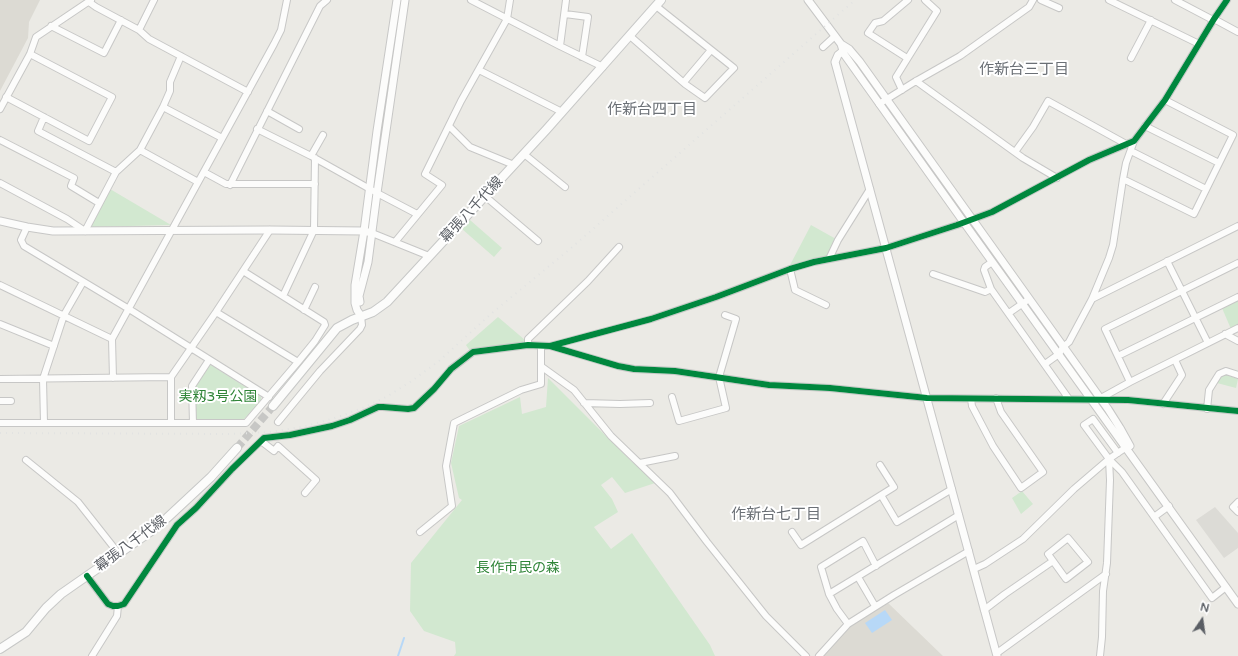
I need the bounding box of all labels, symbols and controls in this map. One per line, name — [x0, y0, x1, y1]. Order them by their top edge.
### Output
district label: 作新台三丁目 — [979, 61, 1069, 79]
district label: 作新台四丁目 — [607, 101, 697, 119]
street label: 幕張八千代線 — [437, 174, 507, 246]
park label: 実籾3号公園 — [179, 389, 257, 405]
district label: 作新台七丁目 — [731, 506, 821, 524]
street label: 幕張八千代線 — [92, 513, 170, 575]
park label: 長作市民の森 — [476, 560, 560, 576]
north arrow — [1182, 600, 1222, 640]
text: N — [1199, 600, 1211, 615]

